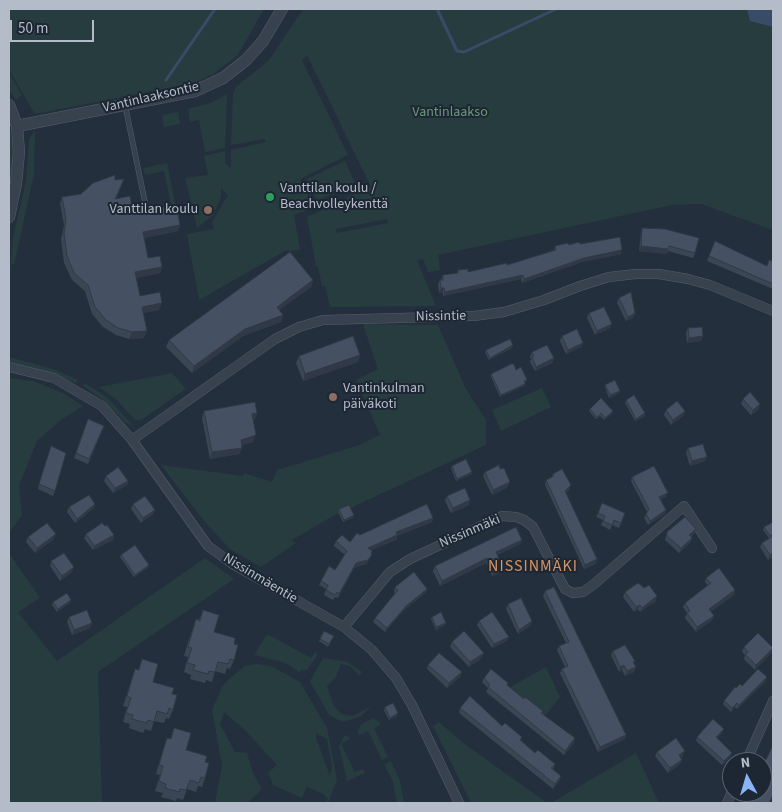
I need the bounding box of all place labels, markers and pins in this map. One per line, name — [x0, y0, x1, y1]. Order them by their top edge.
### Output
place label: Vanttilan koulu / Beachvolleykenttä — [280, 181, 388, 213]
marker: Vanttilan koulu / Beachvolleykenttä — [264, 191, 276, 203]
place label: Vanttilan koulu — [110, 202, 198, 218]
marker: Vanttilan koulu — [202, 204, 214, 216]
place label: Vantinkulman päiväkoti — [343, 381, 425, 414]
marker: Vantinkulman päiväkoti — [327, 391, 339, 403]

